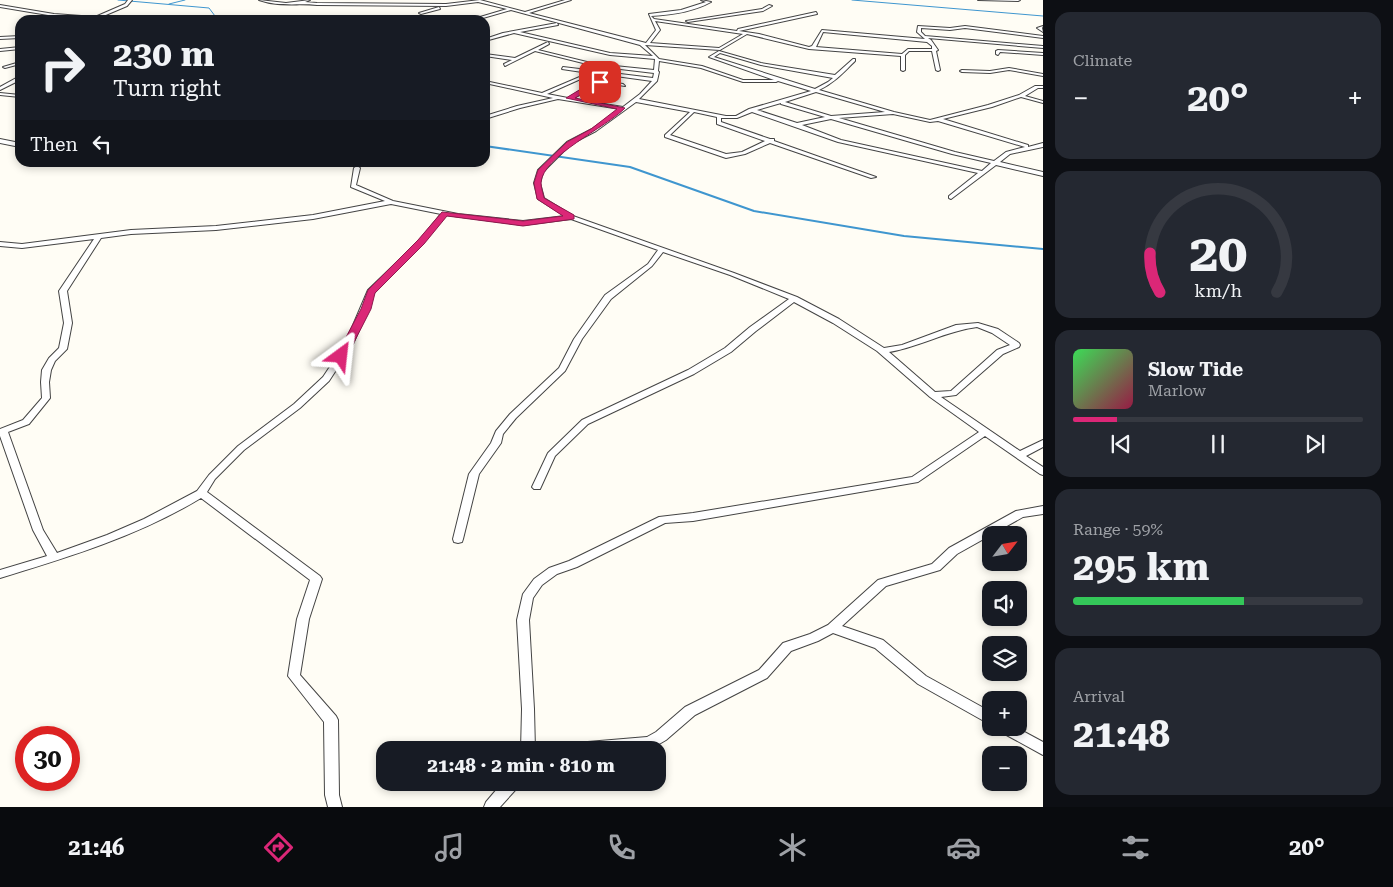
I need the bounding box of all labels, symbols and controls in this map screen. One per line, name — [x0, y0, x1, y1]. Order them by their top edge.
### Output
text: 230 m — [113, 34, 214, 75]
icon: right — [30, 35, 95, 100]
text: Climate — [1073, 51, 1132, 70]
pin — [579, 61, 621, 103]
icon: arrive — [586, 68, 614, 96]
text: Turn right — [113, 76, 221, 101]
text: 20° — [1187, 76, 1249, 120]
text: − — [1073, 82, 1089, 115]
text: + — [1347, 82, 1363, 115]
icon: left — [88, 130, 116, 158]
text: Then — [30, 133, 78, 156]
text: 20 — [1189, 223, 1247, 284]
text: km/h — [1194, 280, 1242, 301]
position arrow — [314, 329, 366, 381]
text: Slow Tide — [1148, 358, 1243, 381]
text: Marlow — [1148, 381, 1206, 400]
icon: previous — [1107, 430, 1135, 458]
icon: pause — [1204, 430, 1232, 458]
icon: next — [1301, 430, 1329, 458]
text: Range · 59% — [1073, 520, 1163, 539]
north arrow — [982, 526, 1028, 571]
map controls — [982, 526, 1027, 791]
text: 295 km — [1073, 545, 1209, 589]
button: sound — [982, 581, 1027, 626]
button: layers — [982, 636, 1027, 681]
text: Arrival — [1073, 687, 1125, 706]
button: + — [982, 691, 1027, 736]
text: 21:48 — [1073, 712, 1170, 756]
speed limit sign: 30 — [15, 726, 80, 791]
button: − — [982, 746, 1027, 791]
text: 21:48 · 2 min · 810 m — [427, 754, 615, 777]
icon: directions — [261, 830, 296, 865]
icon: music — [432, 830, 467, 865]
icon: phone — [604, 830, 639, 865]
icon: climate — [775, 830, 810, 865]
icon: car — [946, 830, 981, 865]
icon: filters — [1118, 830, 1153, 865]
text: 21:46 — [68, 835, 124, 860]
text: 20° — [1289, 835, 1325, 860]

